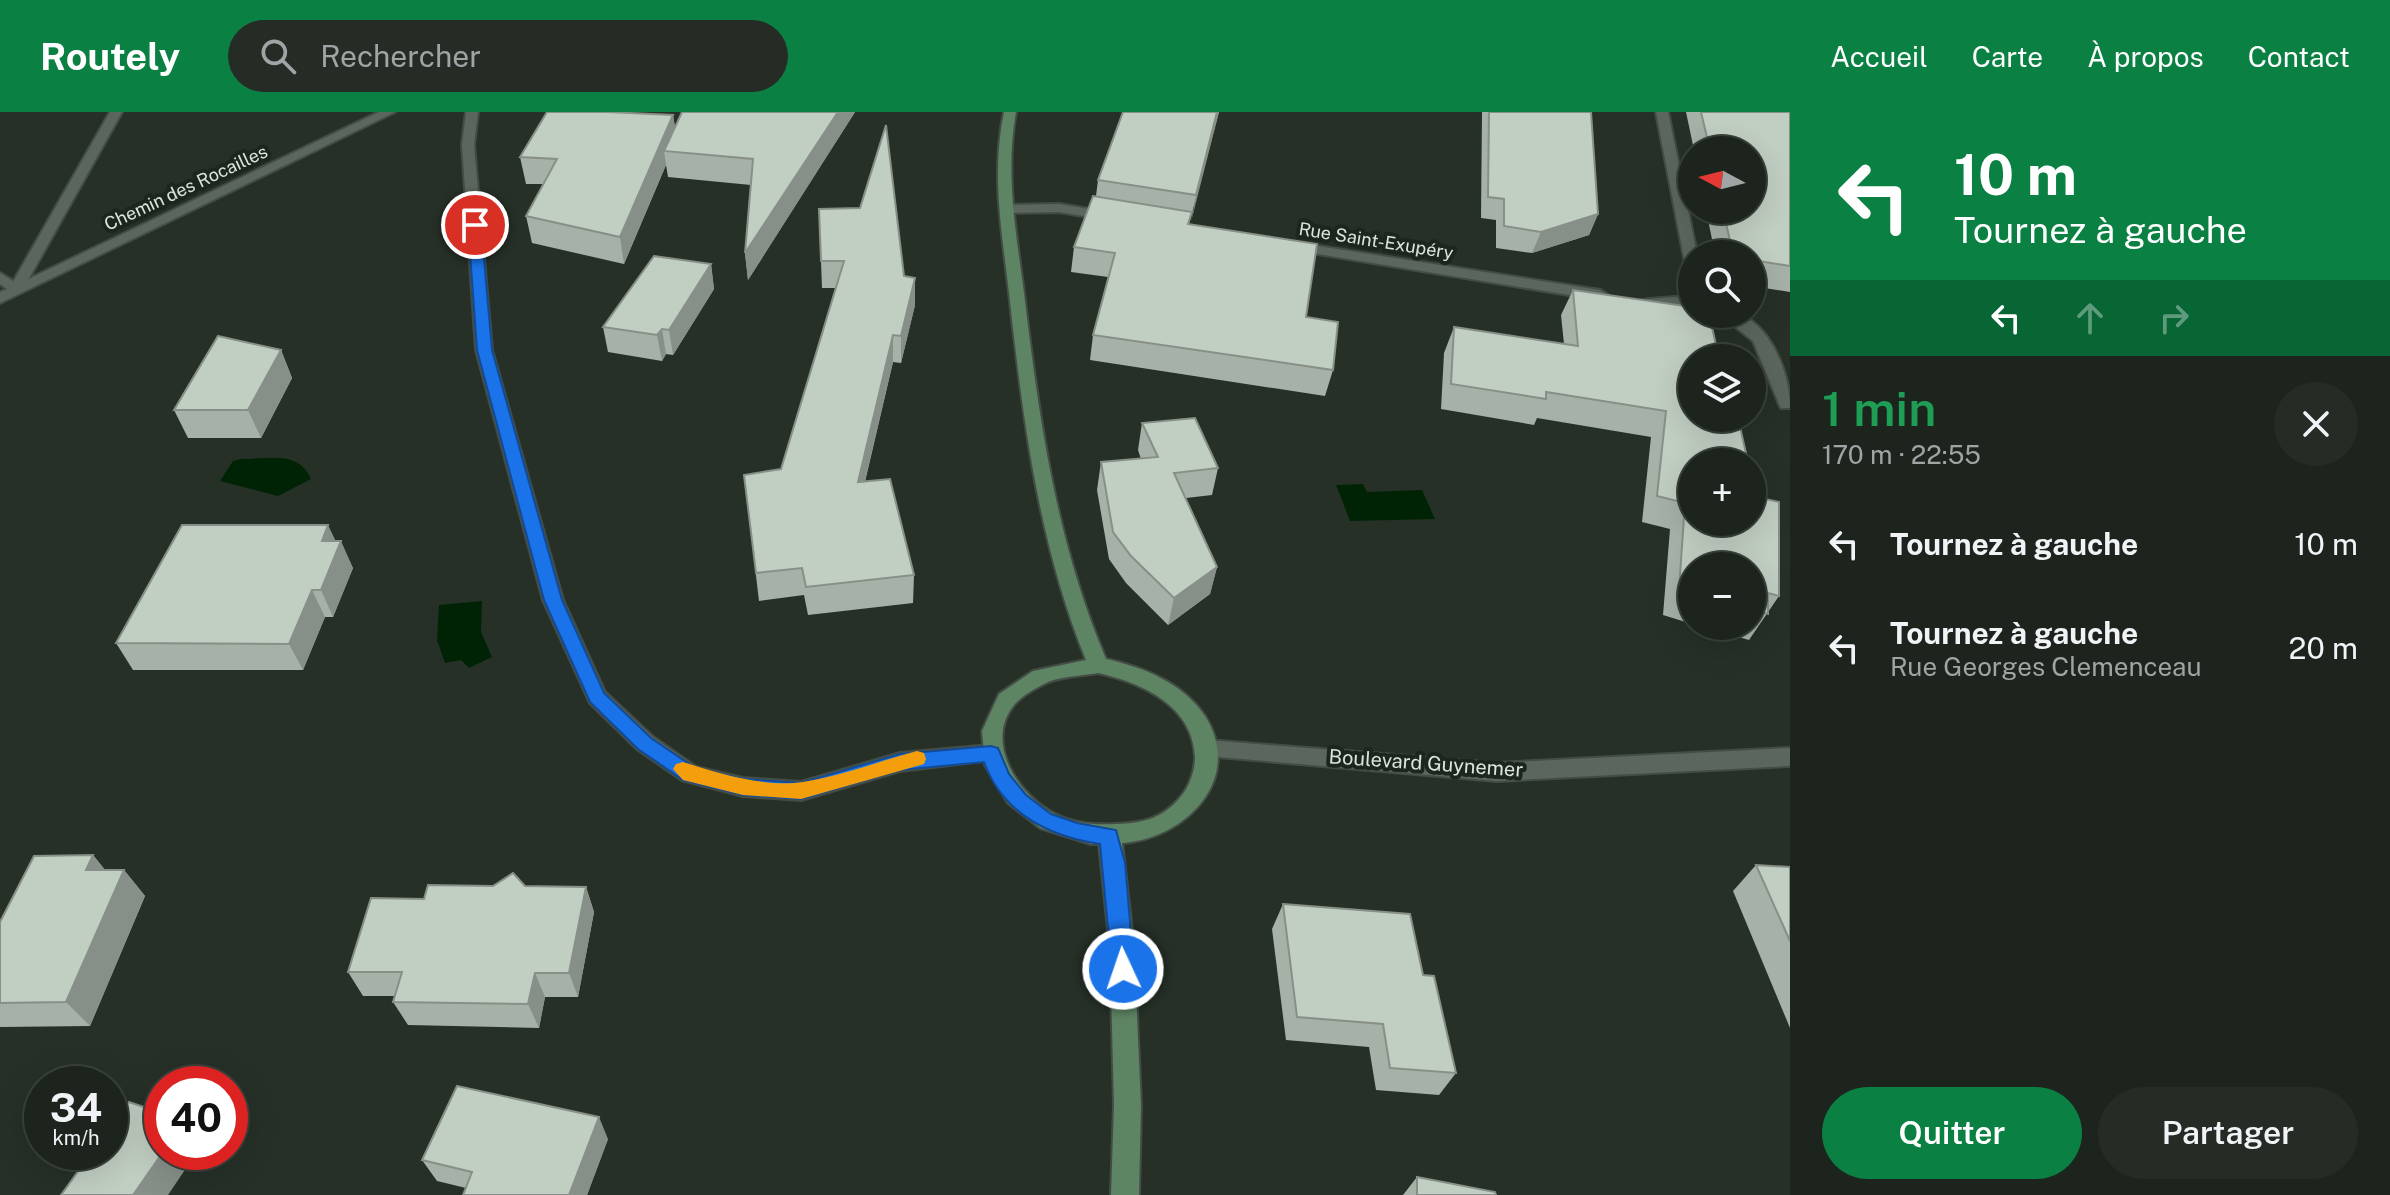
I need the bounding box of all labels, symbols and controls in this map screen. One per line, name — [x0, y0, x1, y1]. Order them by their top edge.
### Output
search box — [228, 20, 788, 92]
text: Routely — [40, 34, 180, 79]
icon: search — [256, 34, 300, 78]
text: Rechercher — [320, 38, 481, 74]
text: Accueil — [1830, 40, 1928, 73]
text: Carte — [1972, 40, 2043, 73]
text: À propos — [2087, 40, 2204, 73]
text: Contact — [2248, 40, 2350, 73]
north arrow — [1678, 136, 1766, 224]
map controls — [1678, 136, 1766, 640]
street label: Chemin des Rocailles — [101, 141, 271, 235]
text: 10 m — [1954, 142, 2077, 208]
icon: left — [1822, 144, 1926, 248]
pin — [441, 191, 509, 259]
icon: arrive — [453, 203, 497, 247]
text: Tournez à gauche — [1954, 209, 2247, 251]
street label: Rue Saint-Exupéry — [1297, 218, 1455, 263]
button: search — [1678, 240, 1766, 328]
icon: left — [1984, 296, 2028, 340]
icon: ahead — [2068, 296, 2112, 340]
icon: right — [2152, 296, 2196, 340]
button: layers — [1678, 344, 1766, 432]
text: 1 min — [1822, 380, 1936, 437]
button: close — [2274, 382, 2358, 466]
text: 170 m · 22:55 — [1822, 439, 1981, 470]
button: + — [1678, 448, 1766, 536]
icon: left — [1822, 522, 1866, 566]
text: Tournez à gauche — [1890, 526, 2138, 562]
text: 10 m — [2294, 526, 2358, 562]
button: − — [1678, 552, 1766, 640]
text: Tournez à gauche — [1890, 615, 2138, 651]
icon: left — [1822, 626, 1866, 670]
text: 20 m — [2289, 630, 2358, 666]
text: Rue Georges Clemenceau — [1890, 651, 2202, 682]
street label: Boulevard Guynemer — [1328, 744, 1524, 782]
position arrow — [1081, 927, 1165, 1011]
speed limit sign: 40 — [144, 1066, 248, 1170]
text: 34 — [50, 1084, 102, 1131]
button: Quitter — [1822, 1087, 2082, 1179]
button: Partager — [2098, 1087, 2358, 1179]
text: km/h — [52, 1126, 100, 1150]

